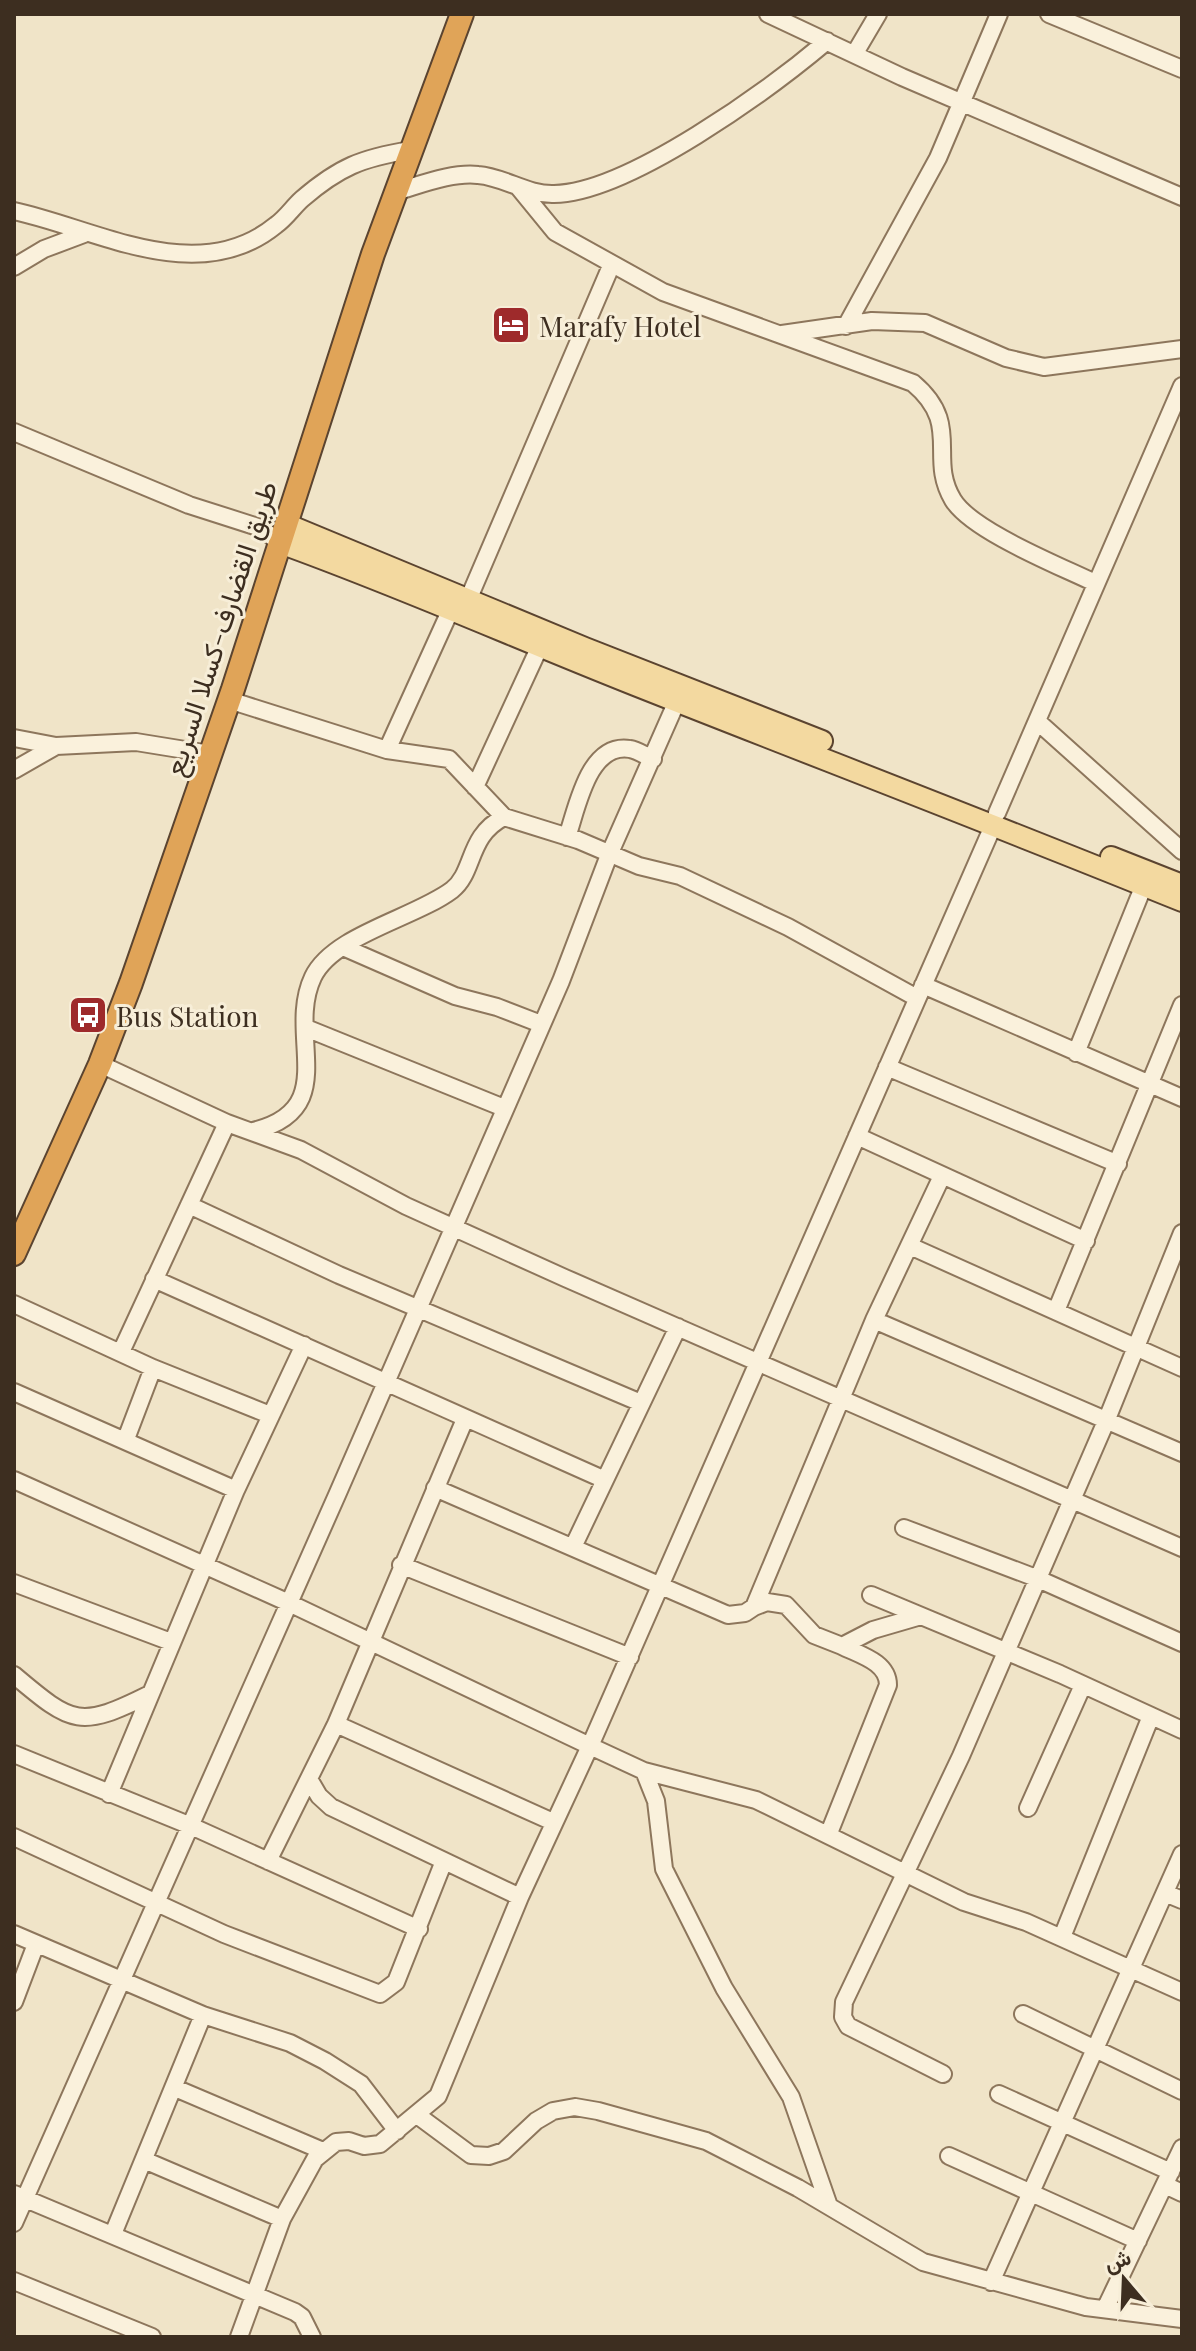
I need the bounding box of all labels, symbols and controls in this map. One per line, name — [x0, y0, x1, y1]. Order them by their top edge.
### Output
hotel icon: Marafy Hotel — [490, 304, 532, 346]
place label: Marafy Hotel — [539, 307, 701, 344]
street label: طريق القضارف-كسلا السريع — [154, 476, 287, 781]
bus stop icon: Bus Station — [67, 994, 109, 1036]
place label: Bus Station — [116, 997, 259, 1034]
north arrow — [1084, 2239, 1164, 2319]
text: ش — [1100, 2241, 1135, 2278]

